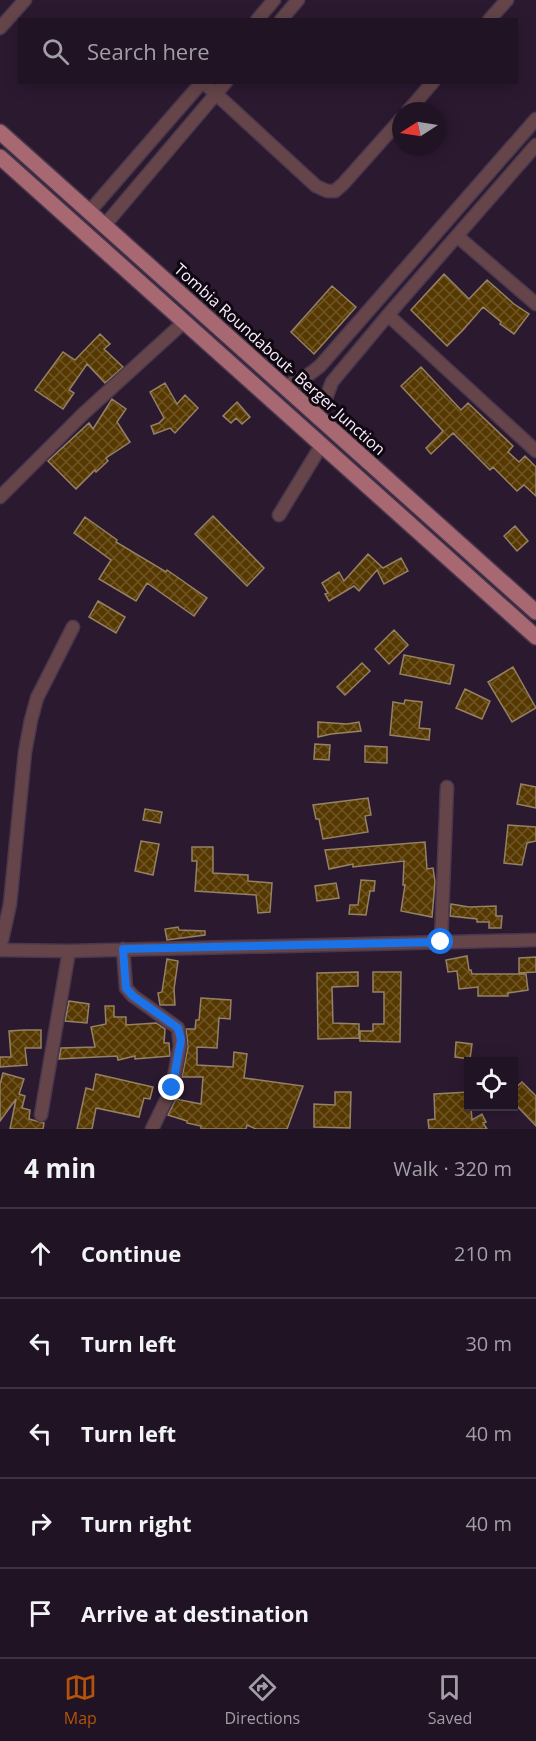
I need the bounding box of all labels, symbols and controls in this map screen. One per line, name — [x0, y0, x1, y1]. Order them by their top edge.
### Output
search box — [18, 18, 518, 84]
icon: search — [39, 35, 72, 68]
text: Search here — [87, 36, 210, 66]
north arrow — [392, 102, 446, 156]
street label: Tombia Roundabout- Berger Junction — [170, 258, 390, 460]
route start — [427, 928, 453, 954]
map controls — [464, 1057, 518, 1111]
button: locate — [464, 1057, 518, 1111]
route end — [158, 1074, 184, 1100]
text: 4 min — [24, 1150, 96, 1186]
text: Walk · 320 m — [393, 1155, 512, 1182]
icon: ahead — [24, 1237, 57, 1270]
text: Continue — [81, 1238, 181, 1268]
text: 210 m — [454, 1240, 512, 1267]
icon: left — [24, 1327, 57, 1360]
text: Turn left — [81, 1328, 176, 1358]
text: 30 m — [465, 1330, 512, 1357]
icon: left — [24, 1417, 57, 1450]
text: Turn left — [81, 1418, 176, 1448]
text: 40 m — [465, 1420, 512, 1447]
icon: right — [24, 1507, 57, 1540]
text: Turn right — [81, 1508, 192, 1538]
text: 40 m — [465, 1510, 512, 1537]
icon: arrive — [24, 1597, 57, 1630]
text: Arrive at destination — [81, 1598, 309, 1628]
tab: Map — [64, 1671, 97, 1729]
tab: Directions — [224, 1671, 300, 1729]
tab: Saved — [428, 1671, 472, 1729]

